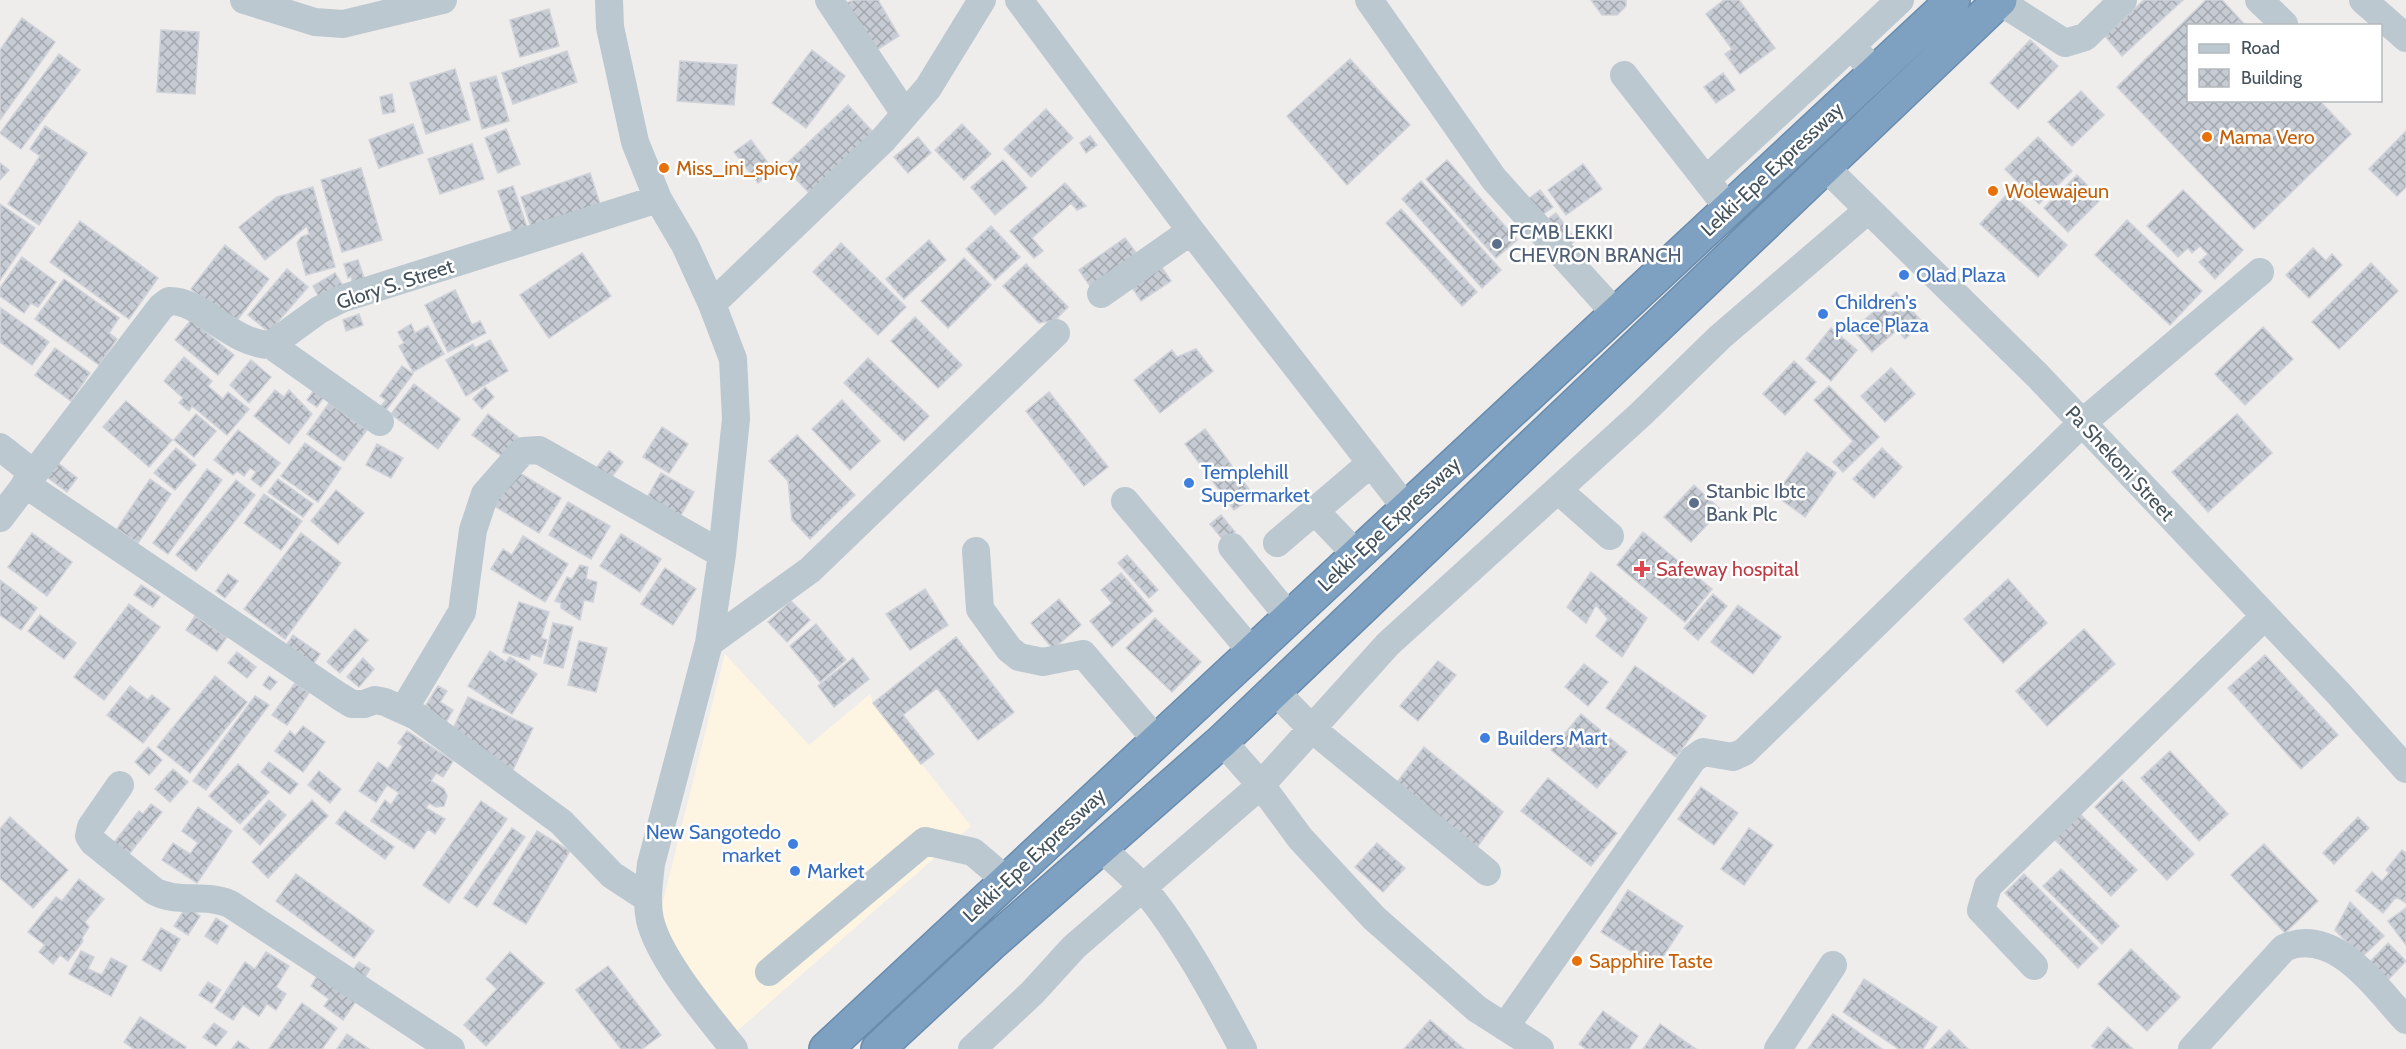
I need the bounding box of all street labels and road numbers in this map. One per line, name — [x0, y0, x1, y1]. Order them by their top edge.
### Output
street label: Lekki-Epe Expressway — [1696, 97, 1848, 241]
street label: Glory S. Street — [333, 254, 457, 314]
street label: Pa Shekoni Street — [2061, 400, 2180, 526]
street label: Lekki-Epe Expressway — [1313, 452, 1465, 596]
street label: Lekki-Epe Expressway — [958, 783, 1110, 927]

